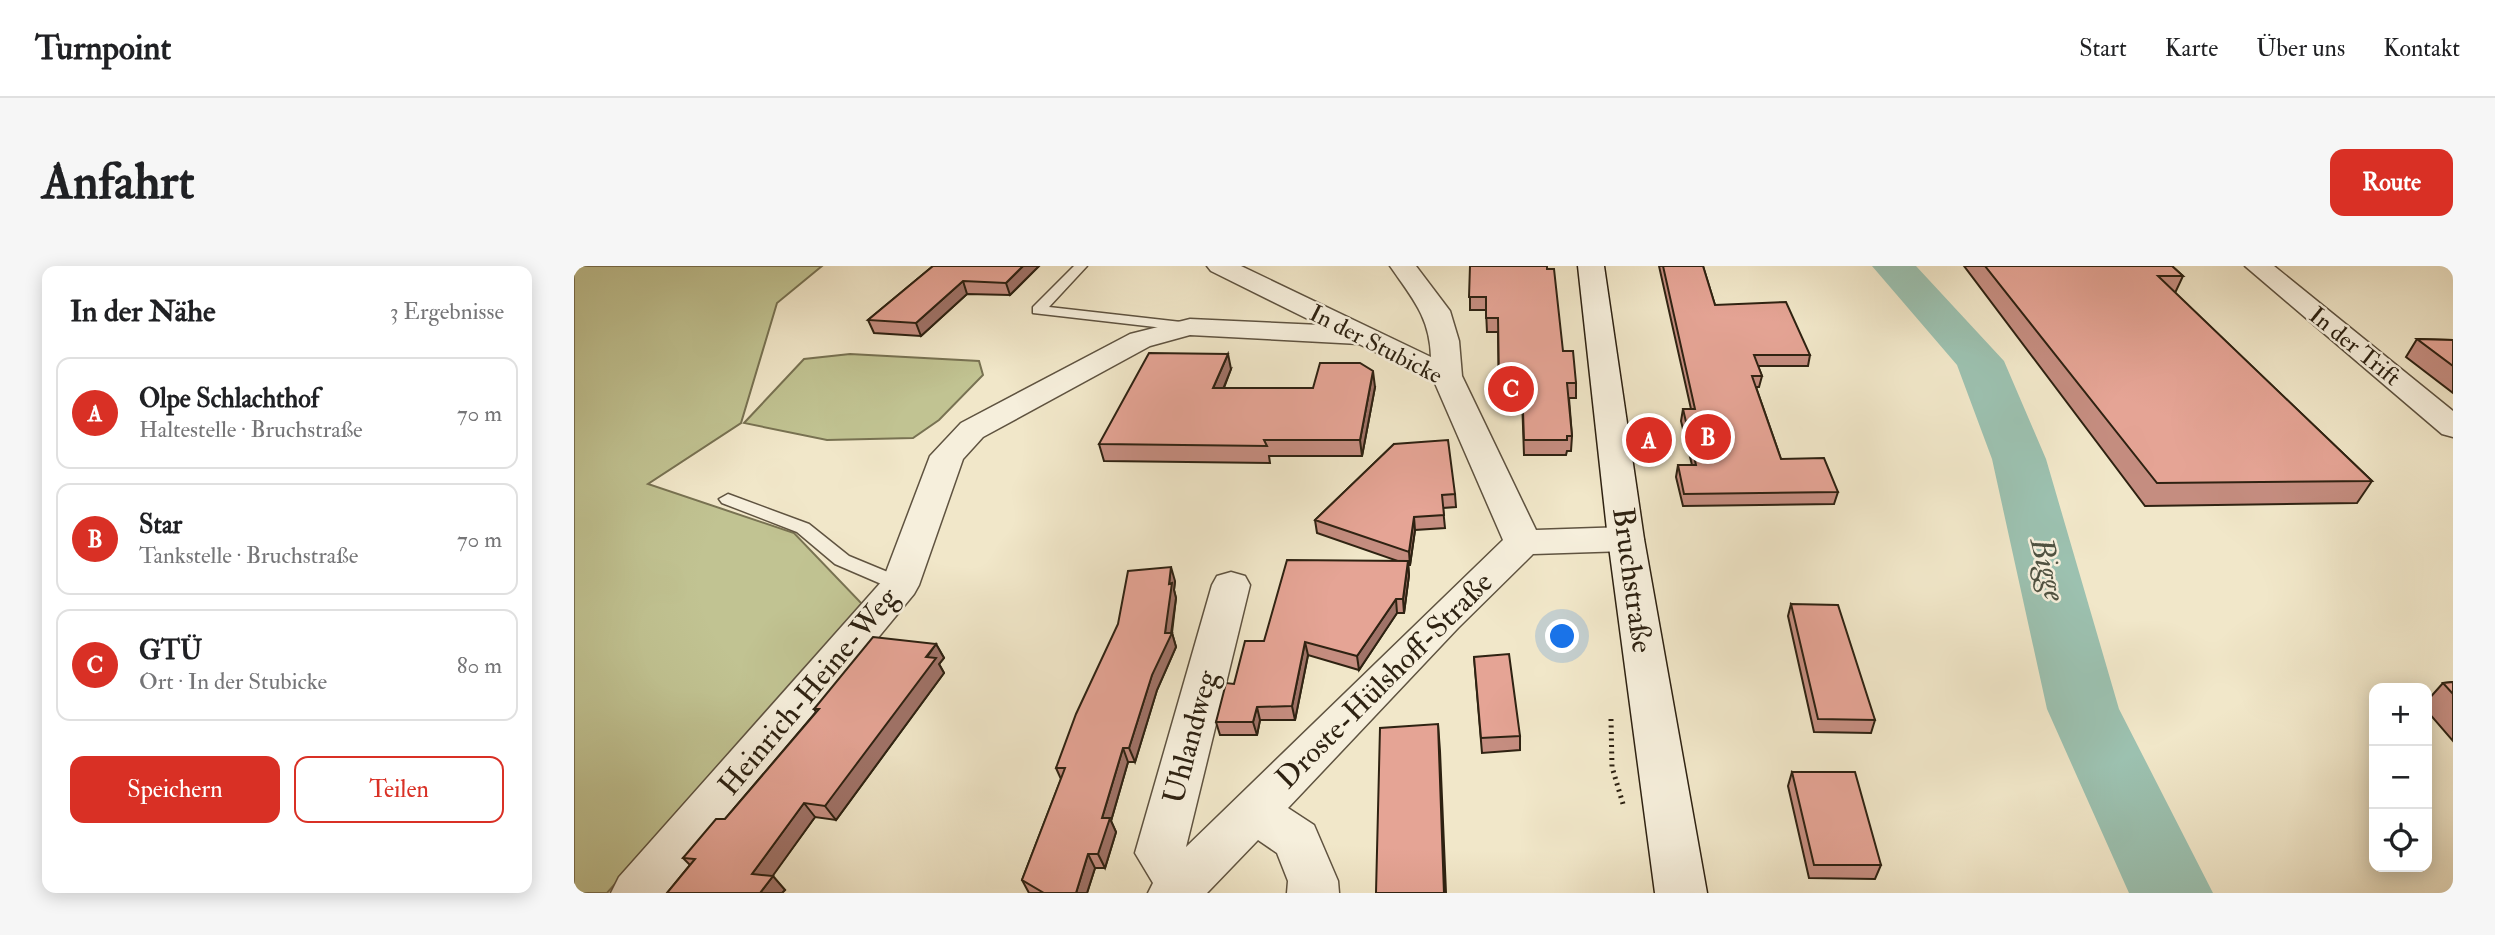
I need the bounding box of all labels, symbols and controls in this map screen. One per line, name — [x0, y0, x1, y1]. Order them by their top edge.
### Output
text: Turnpoint — [35, 28, 171, 69]
text: Start — [2079, 33, 2127, 64]
text: Karte — [2165, 33, 2218, 64]
text: Über uns — [2256, 33, 2345, 64]
text: Kontakt — [2383, 33, 2460, 64]
button: Route — [2330, 149, 2453, 216]
text: Anfahrt — [42, 152, 194, 213]
text: In der Nähe — [70, 293, 215, 330]
text: 3 Ergebnisse — [390, 297, 504, 326]
street label: In der Stubicke — [1304, 298, 1448, 391]
street label: In der Trift — [2303, 300, 2407, 393]
pin: C — [1488, 363, 1534, 415]
text: Olpe Schlachthof — [139, 383, 319, 415]
text: A — [88, 399, 102, 428]
text: 70 m — [457, 399, 502, 428]
pin: B — [1685, 411, 1731, 463]
pin: A — [1626, 414, 1672, 466]
text: Haltestelle · Bruchstraße — [139, 415, 363, 444]
street label: Bruchstraße — [1604, 505, 1661, 655]
text: Star — [139, 509, 182, 541]
text: B — [87, 525, 103, 554]
text: 70 m — [457, 525, 502, 554]
water label: Bigge — [2020, 531, 2075, 606]
text: Tankstelle · Bruchstraße — [139, 541, 358, 570]
street label: Droste-Hülshoff-Straße — [1268, 564, 1501, 797]
street label: Heinrich-Heine-Weg — [711, 579, 907, 803]
your location — [1545, 619, 1579, 653]
text: GTÜ — [139, 635, 202, 667]
text: C — [87, 651, 103, 680]
text: 80 m — [457, 651, 502, 680]
street label: Uhlandweg — [1155, 665, 1226, 808]
text: Ort · In der Stubicke — [139, 667, 327, 696]
map controls — [2369, 683, 2432, 872]
button: + — [2369, 683, 2432, 746]
button: − — [2369, 746, 2432, 809]
button: Speichern — [70, 756, 280, 823]
button: Teilen — [294, 756, 504, 823]
button: locate — [2369, 809, 2432, 872]

